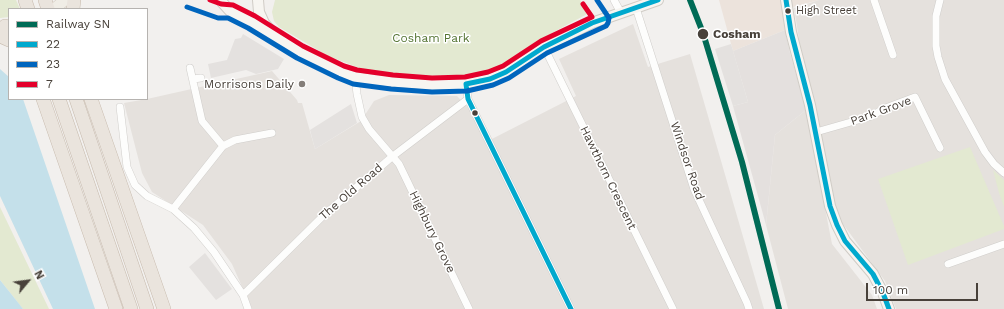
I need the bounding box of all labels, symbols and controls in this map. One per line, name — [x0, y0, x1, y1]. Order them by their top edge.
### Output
place label: High Street — [796, 4, 857, 18]
marker: High Street — [783, 6, 793, 16]
legend — [8, 8, 148, 100]
text: Railway SN — [46, 17, 110, 31]
marker: Cosham — [696, 27, 710, 41]
place label: Cosham — [713, 27, 760, 41]
park label: Cosham Park — [392, 31, 470, 45]
text: 22 — [46, 37, 60, 51]
text: 23 — [46, 57, 60, 71]
text: 7 — [46, 77, 53, 91]
place label: Morrisons Daily — [204, 77, 294, 91]
marker: Morrisons Daily — [297, 79, 307, 89]
street label: Park Grove — [849, 93, 913, 129]
unlabelled marker — [470, 108, 480, 118]
street label: Windsor Road — [667, 120, 707, 202]
street label: Hawthorn Crescent — [577, 124, 639, 232]
street label: The Old Road — [316, 161, 386, 223]
street label: Highbury Grove — [406, 189, 458, 275]
north arrow — [8, 261, 48, 301]
text: N — [31, 268, 47, 282]
scale bar — [868, 275, 980, 301]
text: 100 m — [873, 283, 908, 297]

